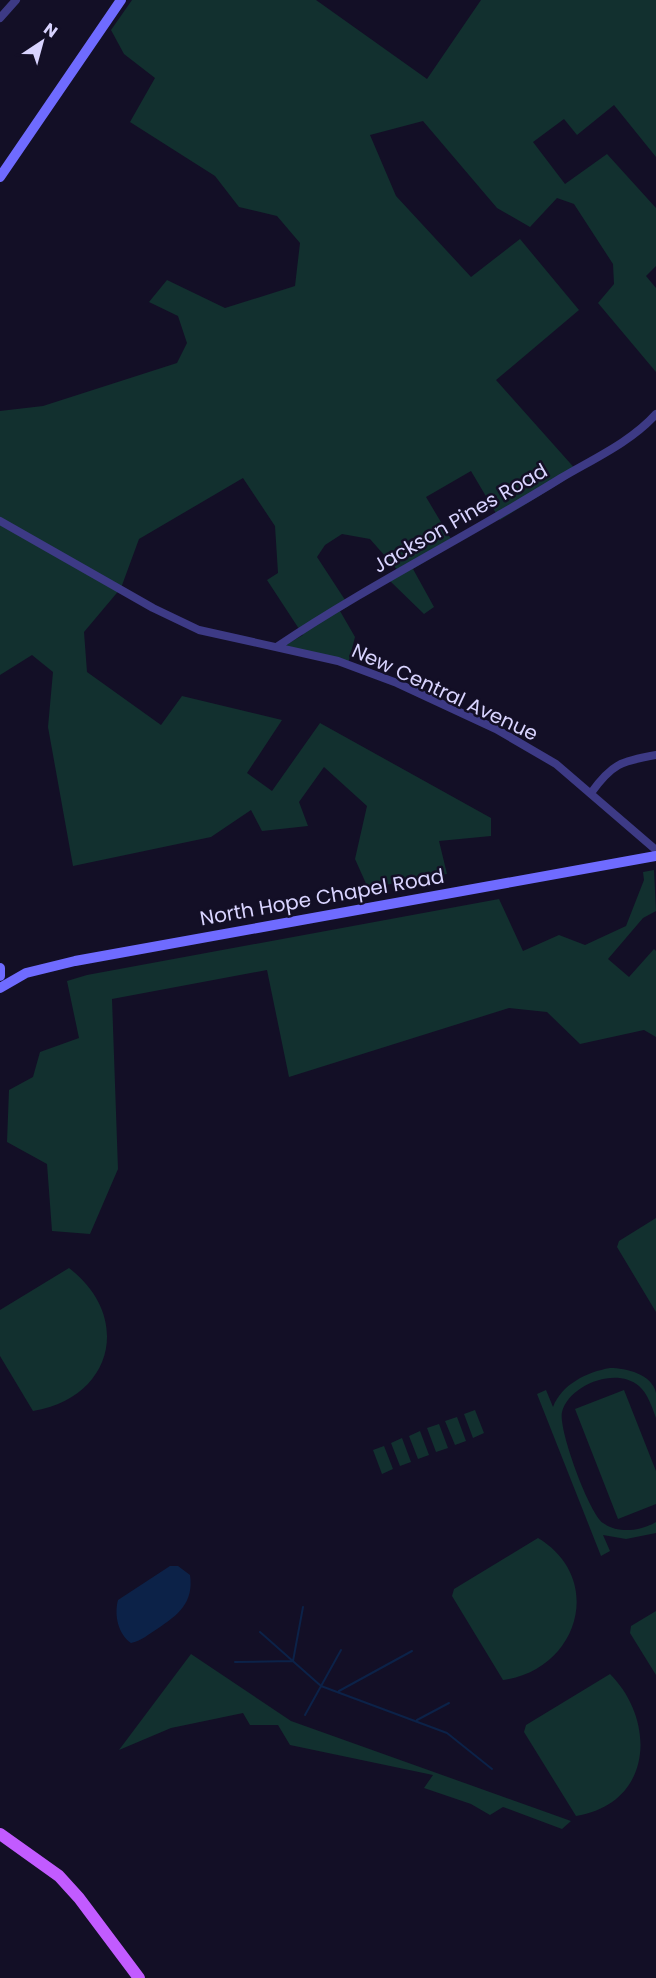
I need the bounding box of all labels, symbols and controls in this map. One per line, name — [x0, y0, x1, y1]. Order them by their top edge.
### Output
north arrow — [12, 12, 72, 72]
text: N — [39, 17, 62, 43]
street label: Jackson Pines Road — [368, 457, 552, 579]
street label: New Central Avenue — [347, 637, 543, 747]
street label: North Hope Chapel Road — [198, 862, 446, 932]

